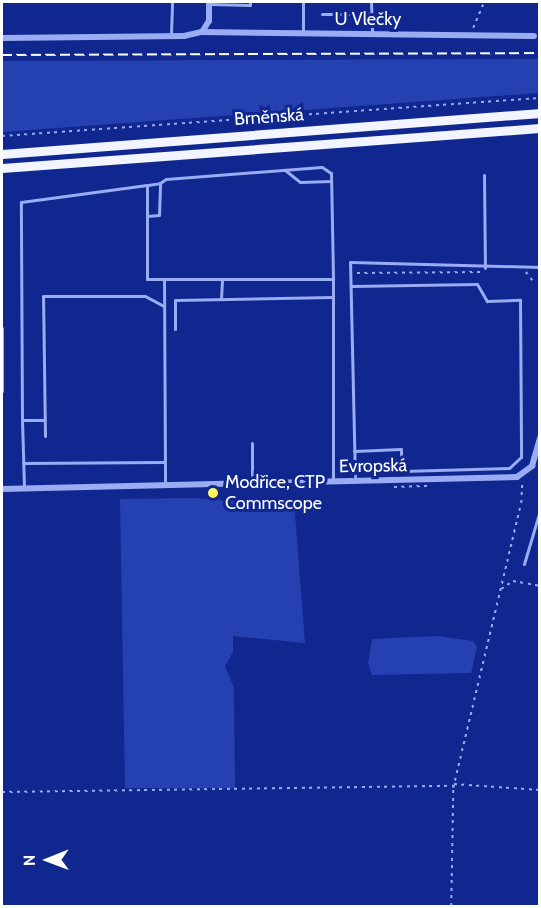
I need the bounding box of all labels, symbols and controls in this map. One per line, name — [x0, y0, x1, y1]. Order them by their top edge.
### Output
street label: U Vlečky — [335, 8, 401, 30]
street label: Brněnská — [233, 104, 305, 130]
street label: Evropská — [339, 455, 407, 477]
place label: Modřice, CTP Commscope — [225, 472, 325, 514]
marker: Modřice, CTP Commscope — [206, 486, 220, 500]
north arrow — [18, 830, 78, 890]
text: N — [20, 855, 39, 866]

